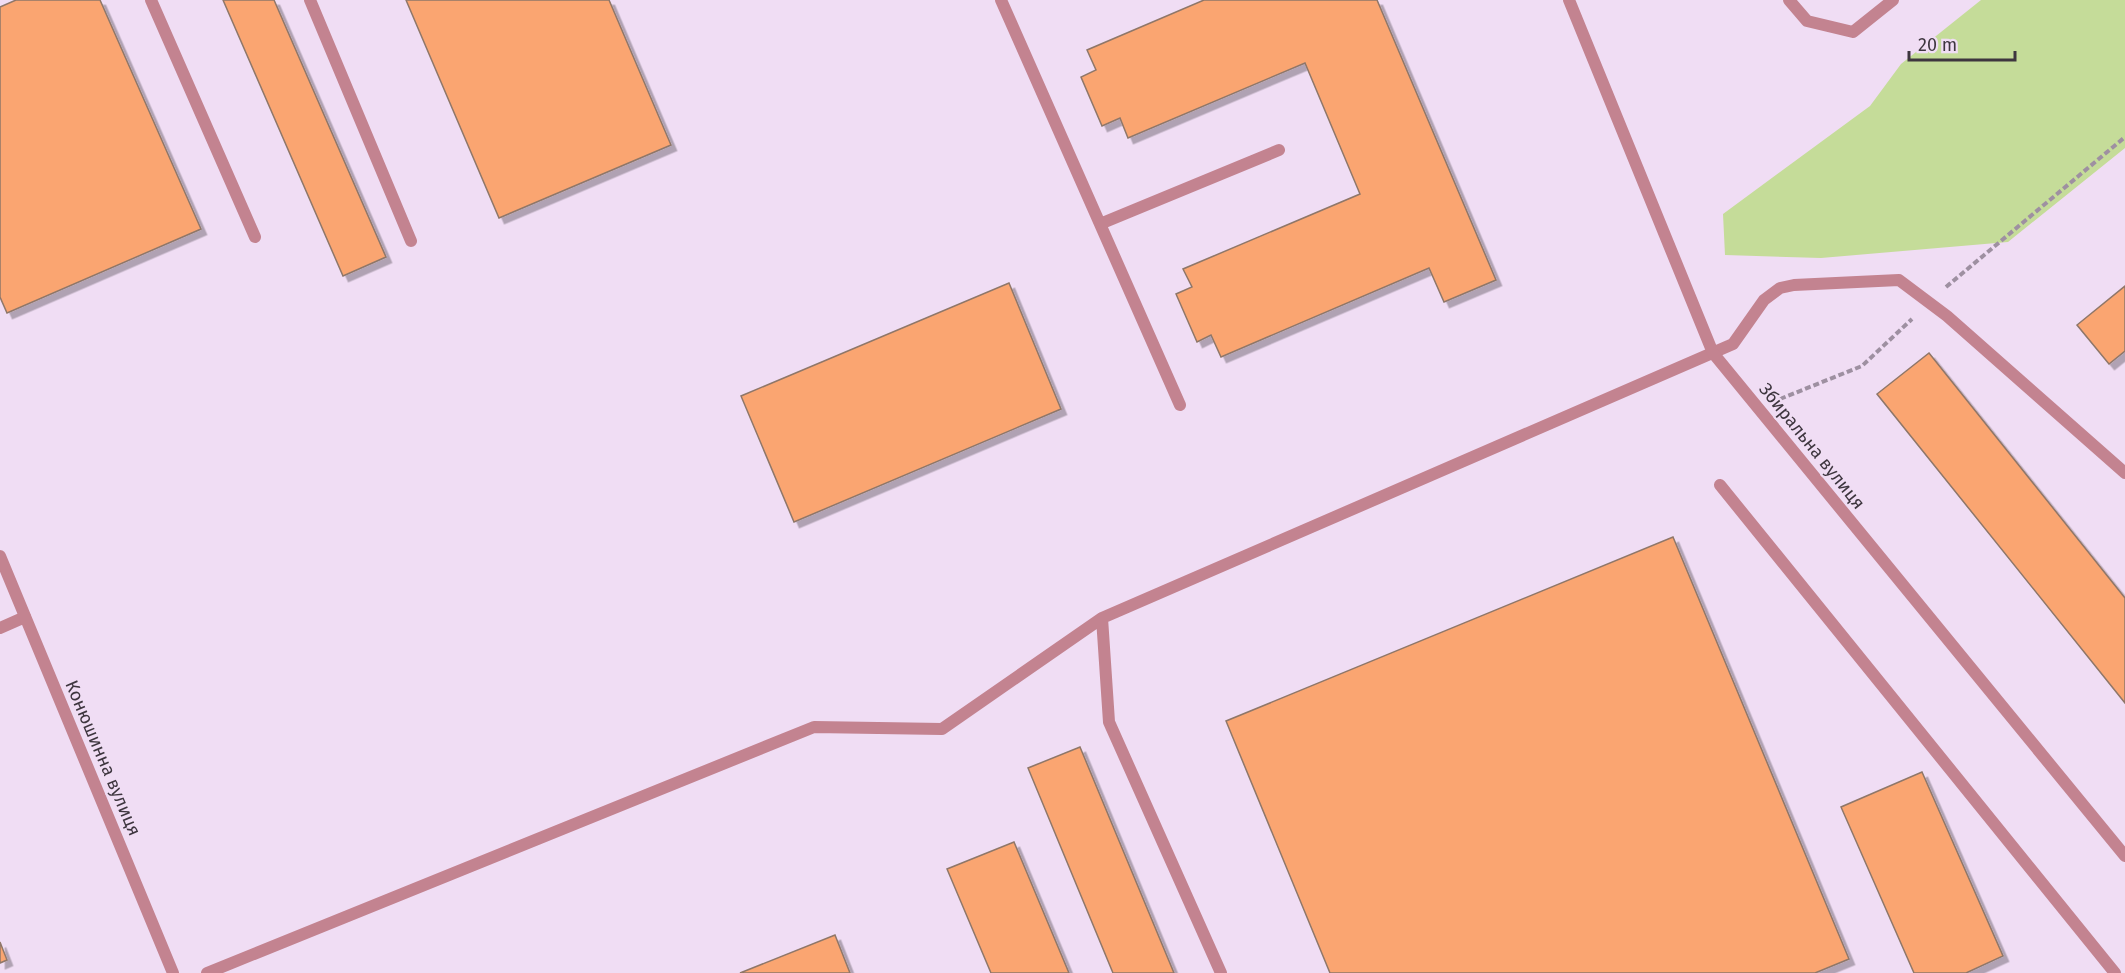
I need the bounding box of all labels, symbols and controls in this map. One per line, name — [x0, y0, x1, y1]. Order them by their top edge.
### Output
scale bar — [1909, 24, 2016, 62]
text: 20 m — [1918, 34, 1957, 56]
street label: Збиральна вулиця — [1754, 378, 1870, 514]
street label: Конюшинна вулиця — [60, 677, 146, 839]

